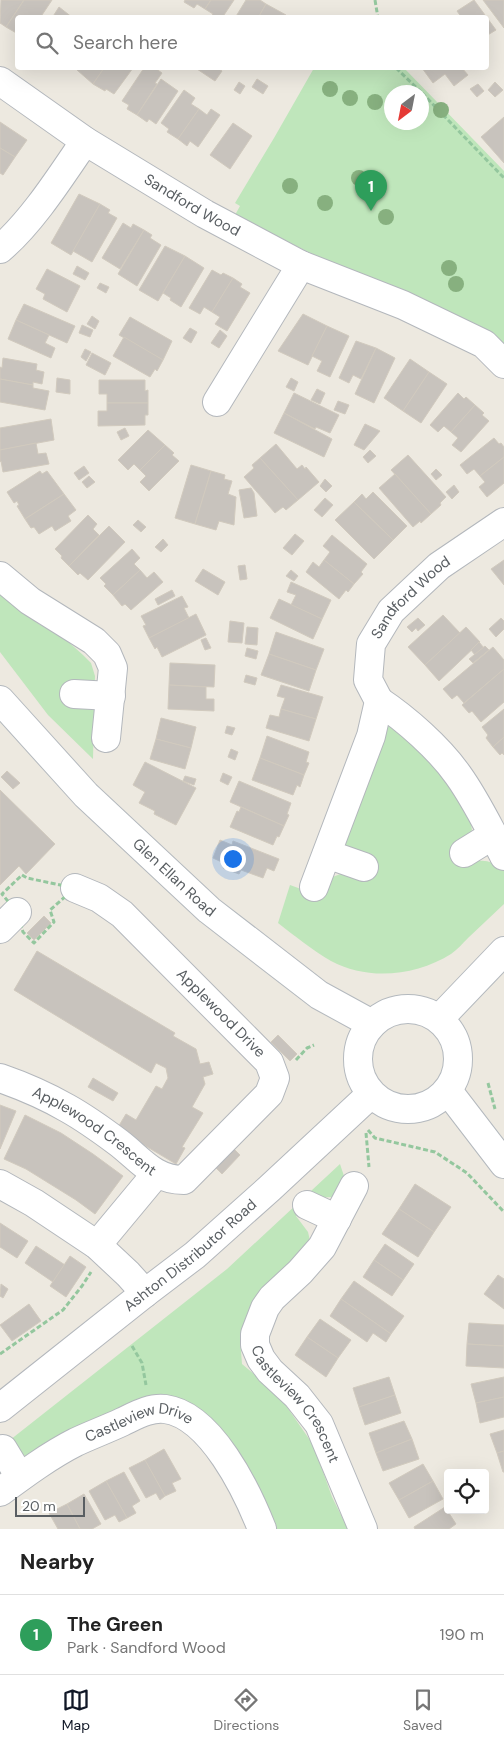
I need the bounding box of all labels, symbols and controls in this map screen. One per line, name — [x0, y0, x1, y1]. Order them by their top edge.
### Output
search box — [15, 15, 489, 70]
icon: search — [33, 29, 61, 57]
text: Search here — [73, 30, 178, 55]
north arrow — [384, 85, 429, 130]
street label: Sandford Wood — [140, 169, 244, 241]
pin: 1 — [355, 170, 387, 211]
street label: Sandford Wood — [366, 551, 454, 643]
street label: Glen Ellan Road — [128, 834, 220, 922]
your location — [220, 846, 246, 872]
street label: Applewood Drive — [172, 964, 270, 1062]
street label: Applewood Crescent — [29, 1082, 160, 1180]
street label: Ashton Distributor Road — [120, 1195, 261, 1316]
street label: Castleview Crescent — [246, 1342, 344, 1466]
street label: Castleview Drive — [82, 1398, 197, 1447]
map controls — [444, 1469, 489, 1514]
button: locate — [444, 1469, 489, 1514]
scale bar — [15, 1494, 85, 1517]
text: 20 m — [22, 1497, 56, 1515]
text: Nearby — [20, 1548, 94, 1576]
text: The Green — [67, 1612, 163, 1637]
text: 1 — [33, 1624, 39, 1645]
text: 190 m — [440, 1624, 484, 1645]
text: Park · Sandford Wood — [67, 1637, 226, 1658]
tab: Map — [62, 1686, 90, 1734]
tab: Directions — [214, 1686, 279, 1734]
tab: Saved — [403, 1686, 442, 1734]

